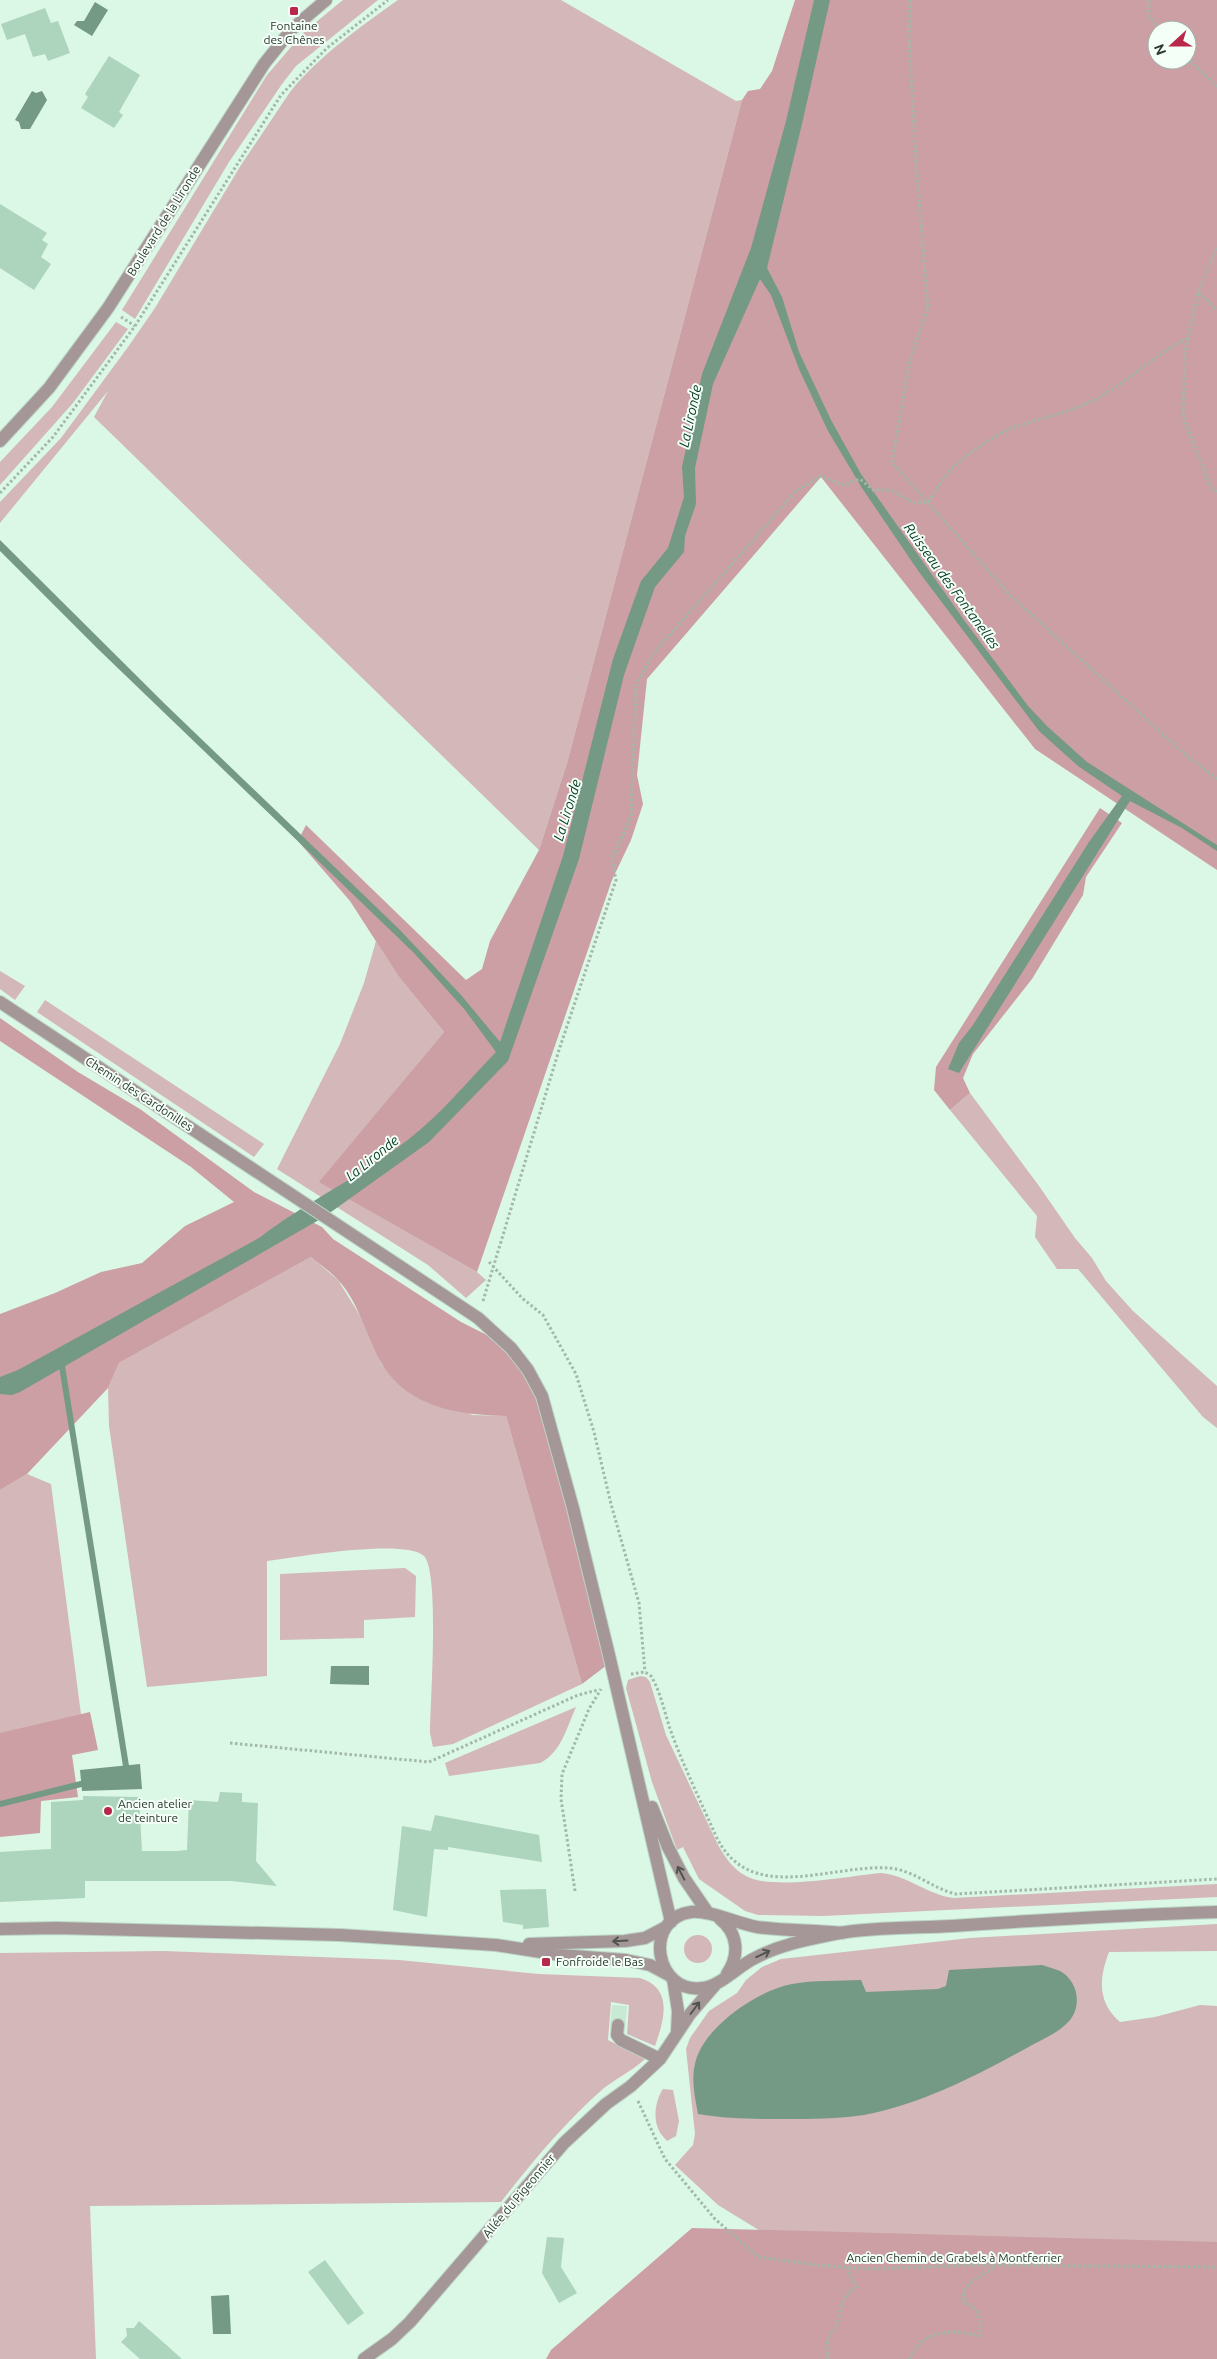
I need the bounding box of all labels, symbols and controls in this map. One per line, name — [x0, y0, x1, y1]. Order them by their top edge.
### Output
marker: Fontaine des Chênes — [288, 5, 300, 17]
place label: Fontaine des Chênes — [263, 19, 325, 46]
north arrow — [1147, 20, 1197, 70]
text: N — [1151, 42, 1169, 57]
street label: Boulevard de la Lironde — [124, 163, 203, 278]
water label: La Lironde — [676, 383, 704, 449]
water label: Ruisseau des Fontanelles — [901, 520, 1003, 652]
water label: La Lironde — [550, 777, 584, 843]
street label: Chemin des Cardonilles — [83, 1054, 195, 1133]
water label: La Lironde — [342, 1132, 402, 1184]
place label: Ancien atelier de teinture — [118, 1797, 193, 1824]
marker: Ancien atelier de teinture — [102, 1805, 114, 1817]
one-way arrow — [676, 1865, 686, 1880]
one-way arrow — [612, 1937, 628, 1946]
one-way arrow — [755, 1948, 770, 1958]
place label: Fonfroide le Bas — [556, 1955, 643, 1968]
marker: Fonfroide le Bas — [540, 1956, 552, 1968]
one-way arrow — [690, 2001, 700, 2015]
street label: Allée du Pigeonnier — [480, 2151, 558, 2240]
street label: Ancien Chemin de Grabels à Montferrier — [846, 2251, 1062, 2264]

